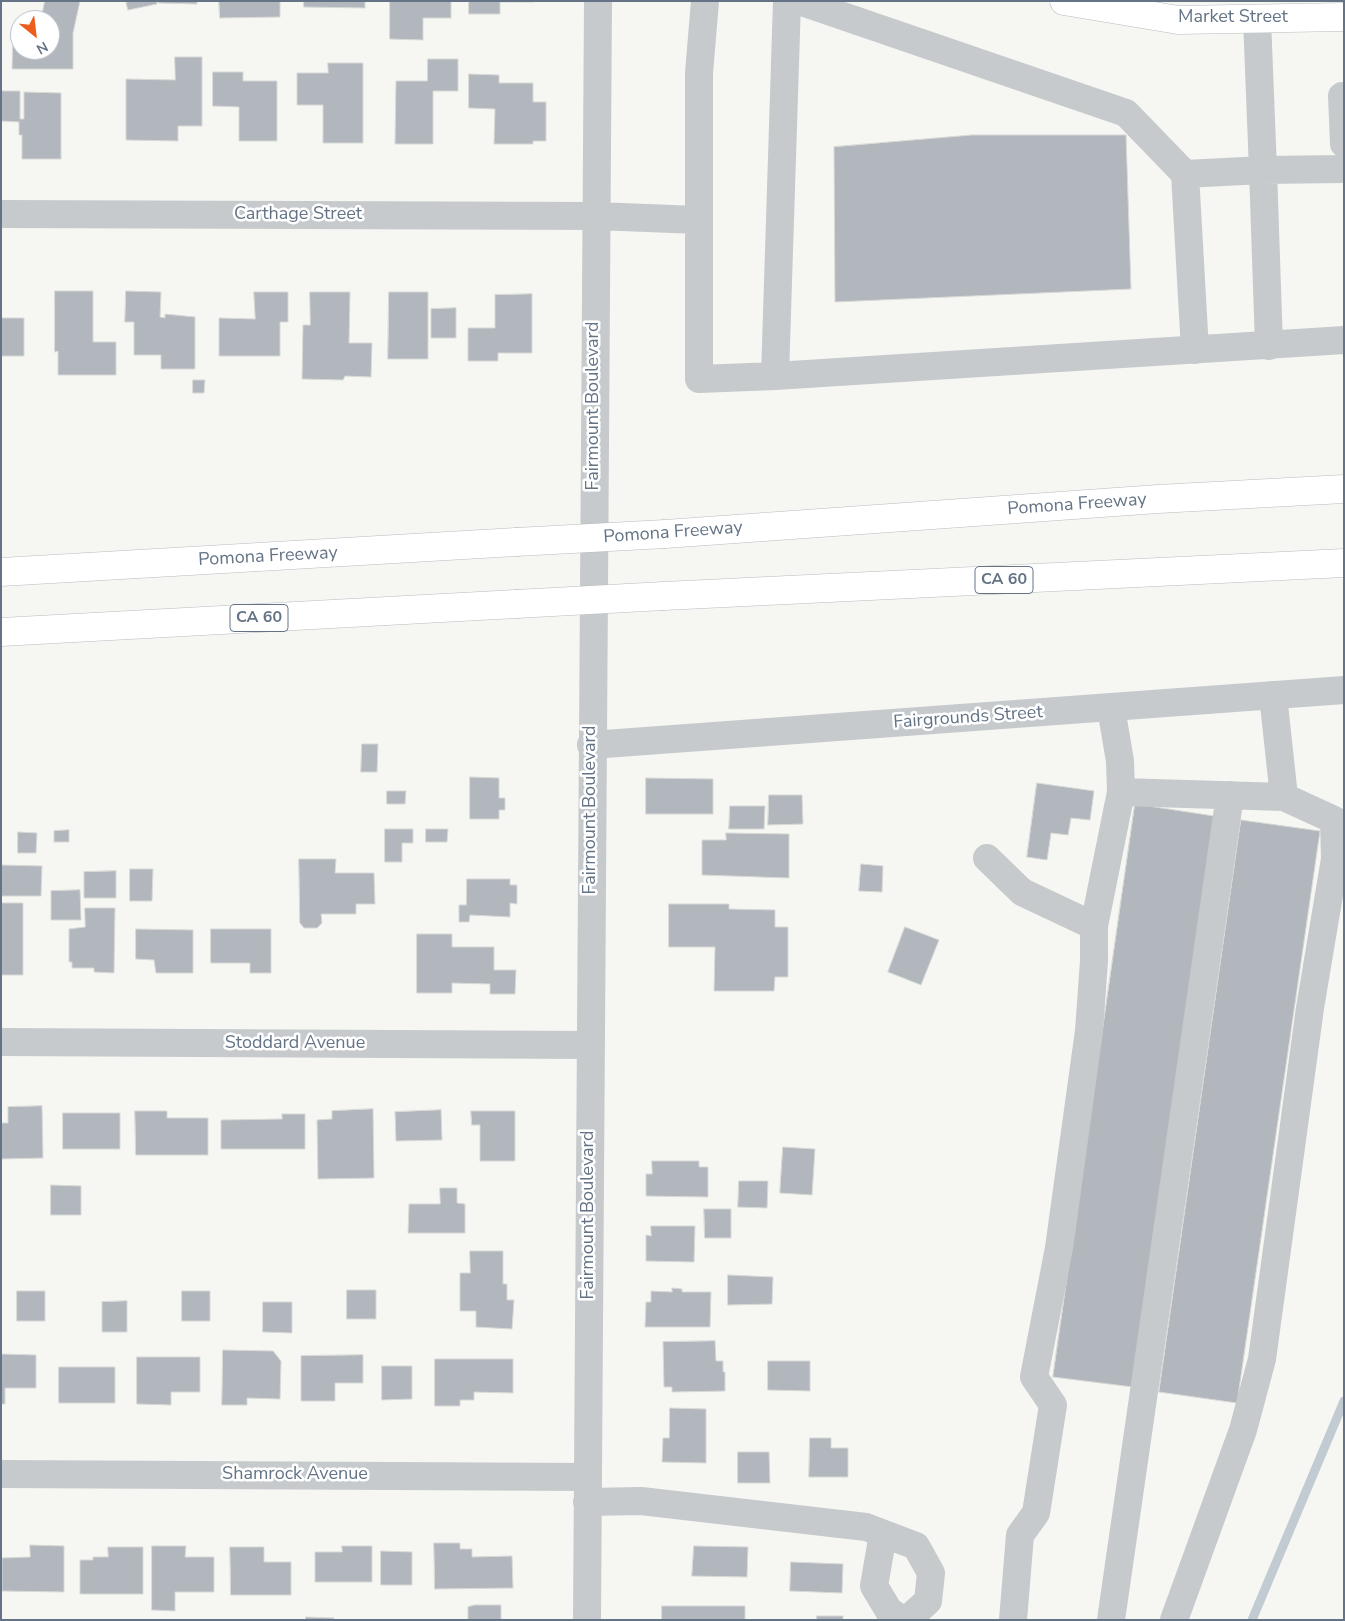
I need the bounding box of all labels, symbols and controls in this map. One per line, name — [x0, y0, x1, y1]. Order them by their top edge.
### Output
street label: Market Street — [1178, 7, 1288, 29]
north arrow — [10, 10, 60, 60]
text: N — [33, 37, 51, 59]
street label: Carthage Street — [234, 204, 362, 226]
street label: Fairmount Boulevard — [583, 322, 605, 490]
street label: Pomona Freeway — [1007, 489, 1147, 521]
street label: Pomona Freeway — [603, 517, 743, 549]
street label: Pomona Freeway — [198, 543, 338, 571]
road number: CA 60 — [975, 566, 1033, 594]
road number: CA 60 — [230, 604, 288, 632]
street label: Fairgrounds Street — [893, 702, 1043, 734]
street label: Fairmount Boulevard — [580, 726, 602, 894]
street label: Stoddard Avenue — [225, 1033, 365, 1055]
street label: Fairmount Boulevard — [578, 1131, 600, 1299]
street label: Shamrock Avenue — [222, 1464, 368, 1486]

